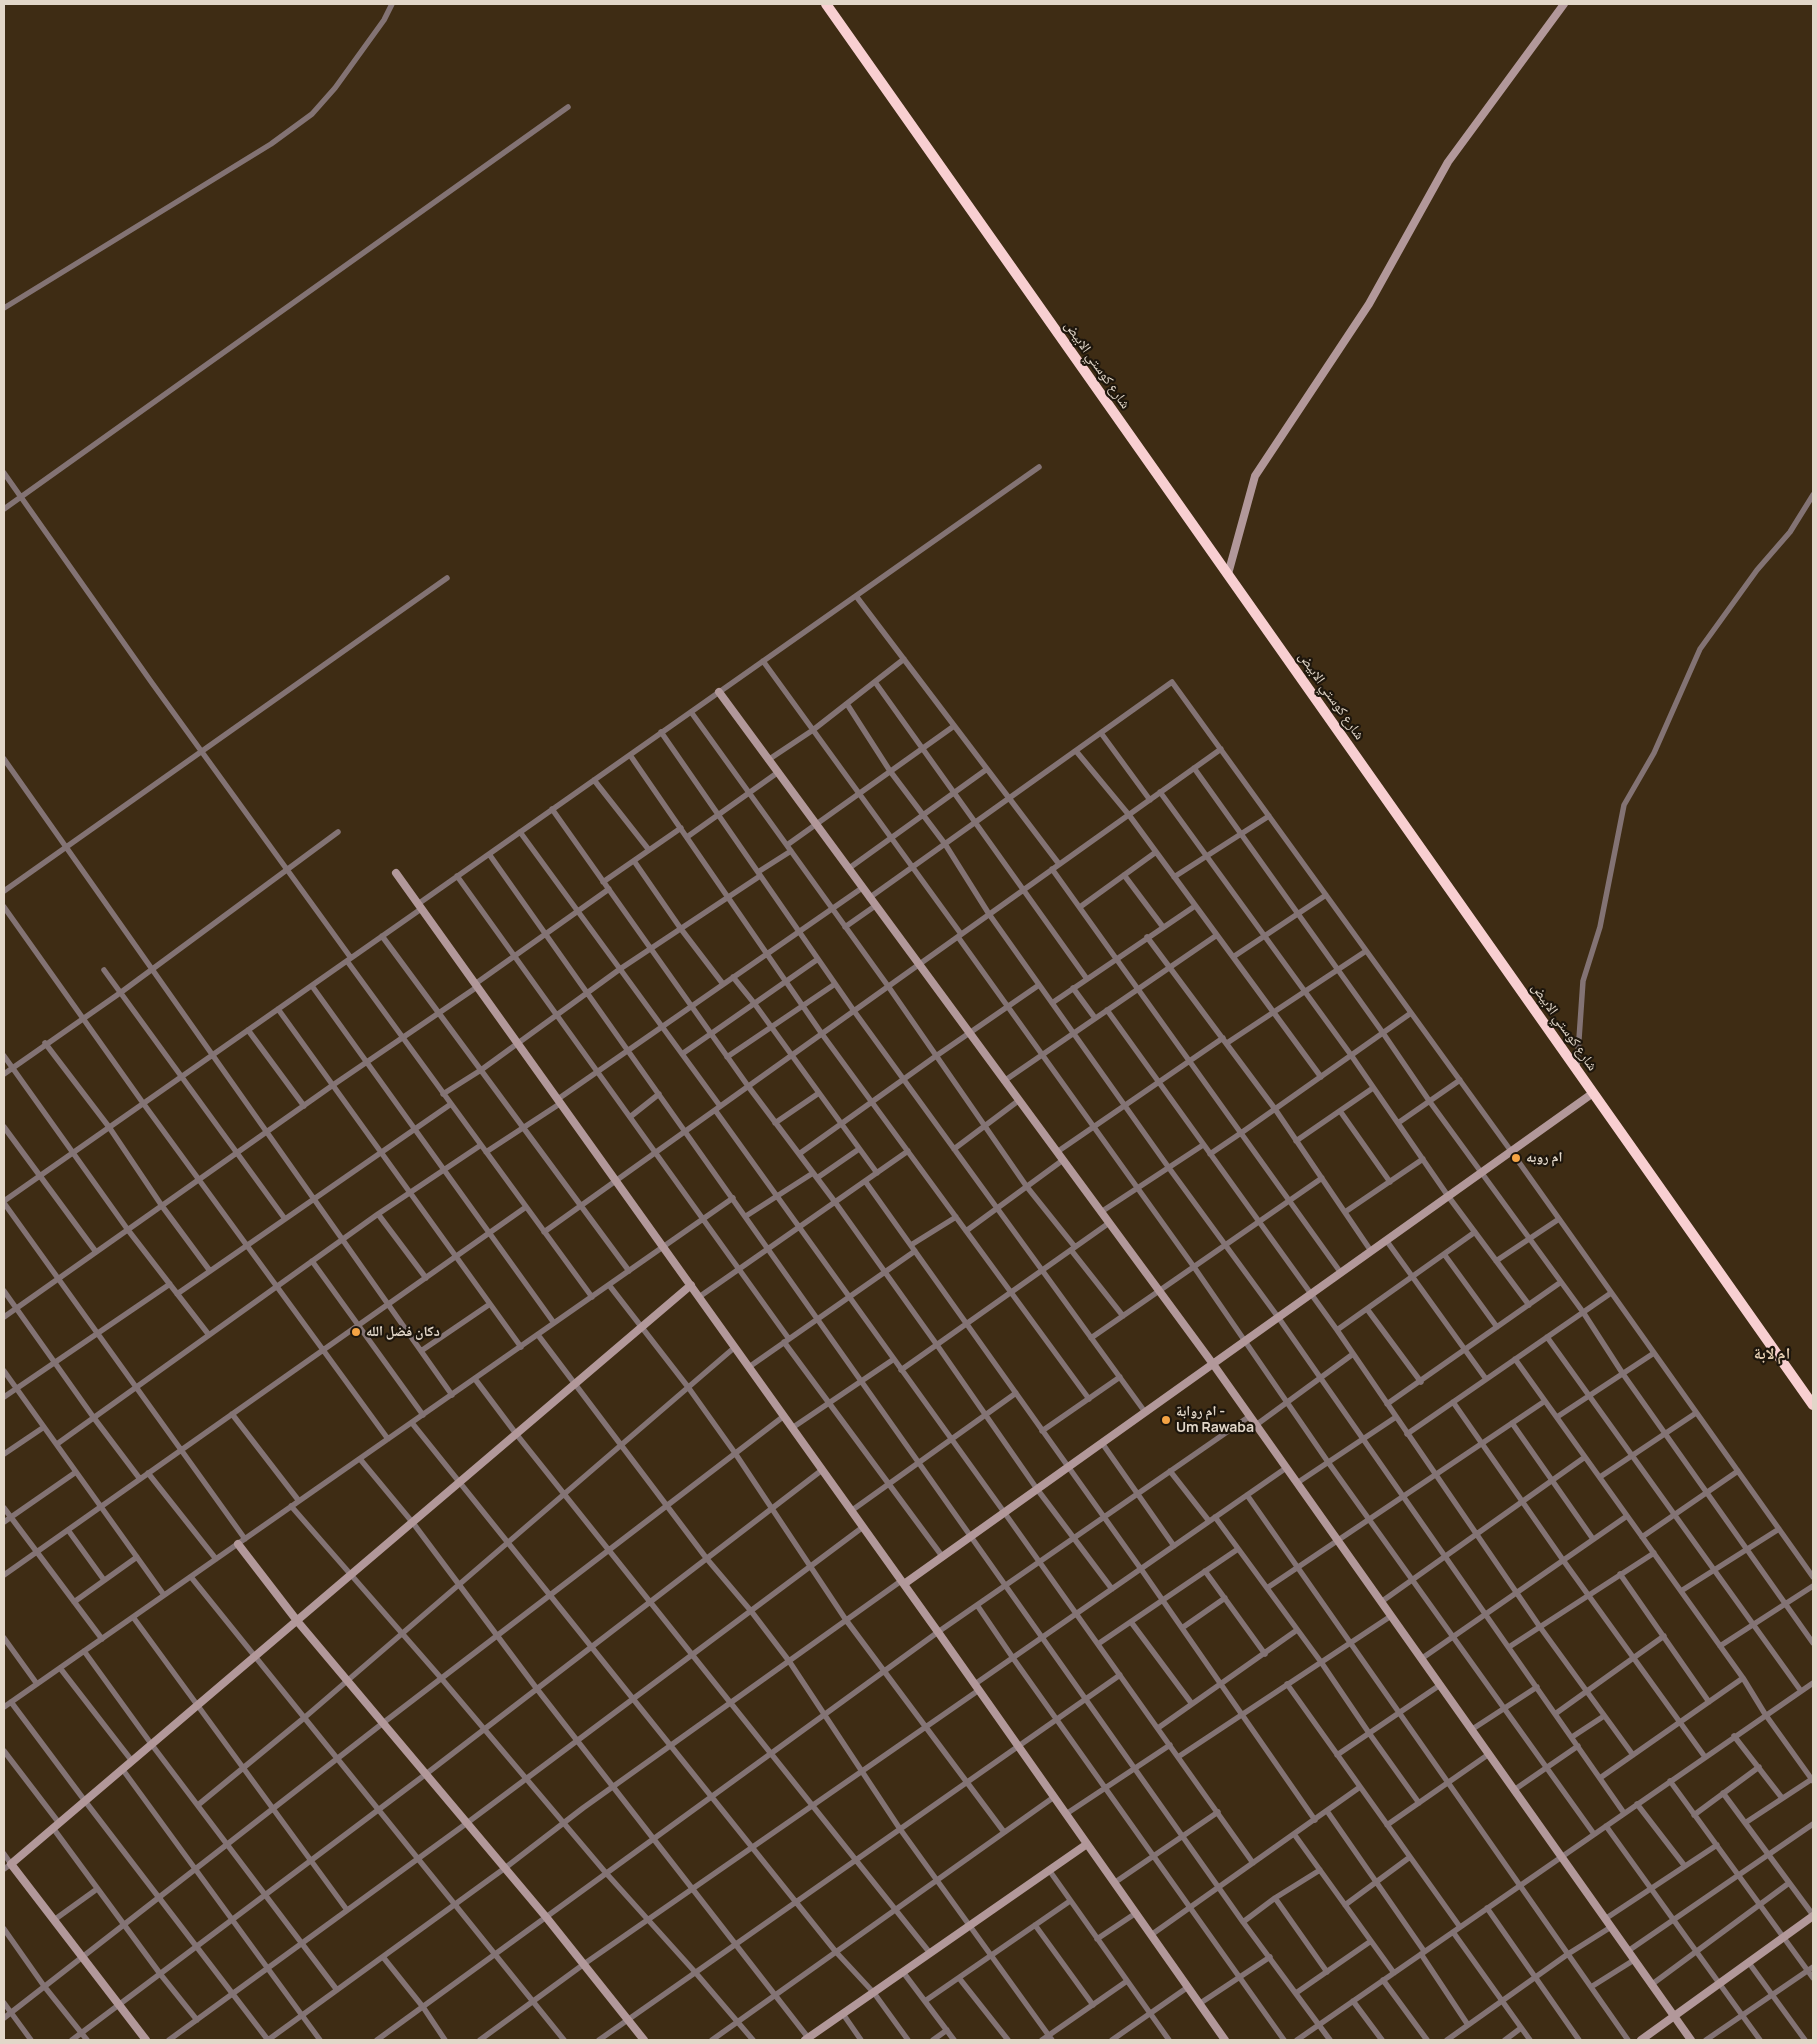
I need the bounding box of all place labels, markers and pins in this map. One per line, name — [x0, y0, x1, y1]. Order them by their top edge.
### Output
place label: ام روبه — [1526, 1150, 1562, 1166]
marker: ام روبه — [1510, 1152, 1522, 1164]
place label: دكان فضل الله — [366, 1324, 440, 1340]
marker: دكان فضل الله — [350, 1326, 362, 1338]
place label: ام روابة - Um Rawaba — [1176, 1404, 1254, 1436]
marker: ام روابة - Um Rawaba — [1160, 1414, 1172, 1426]

